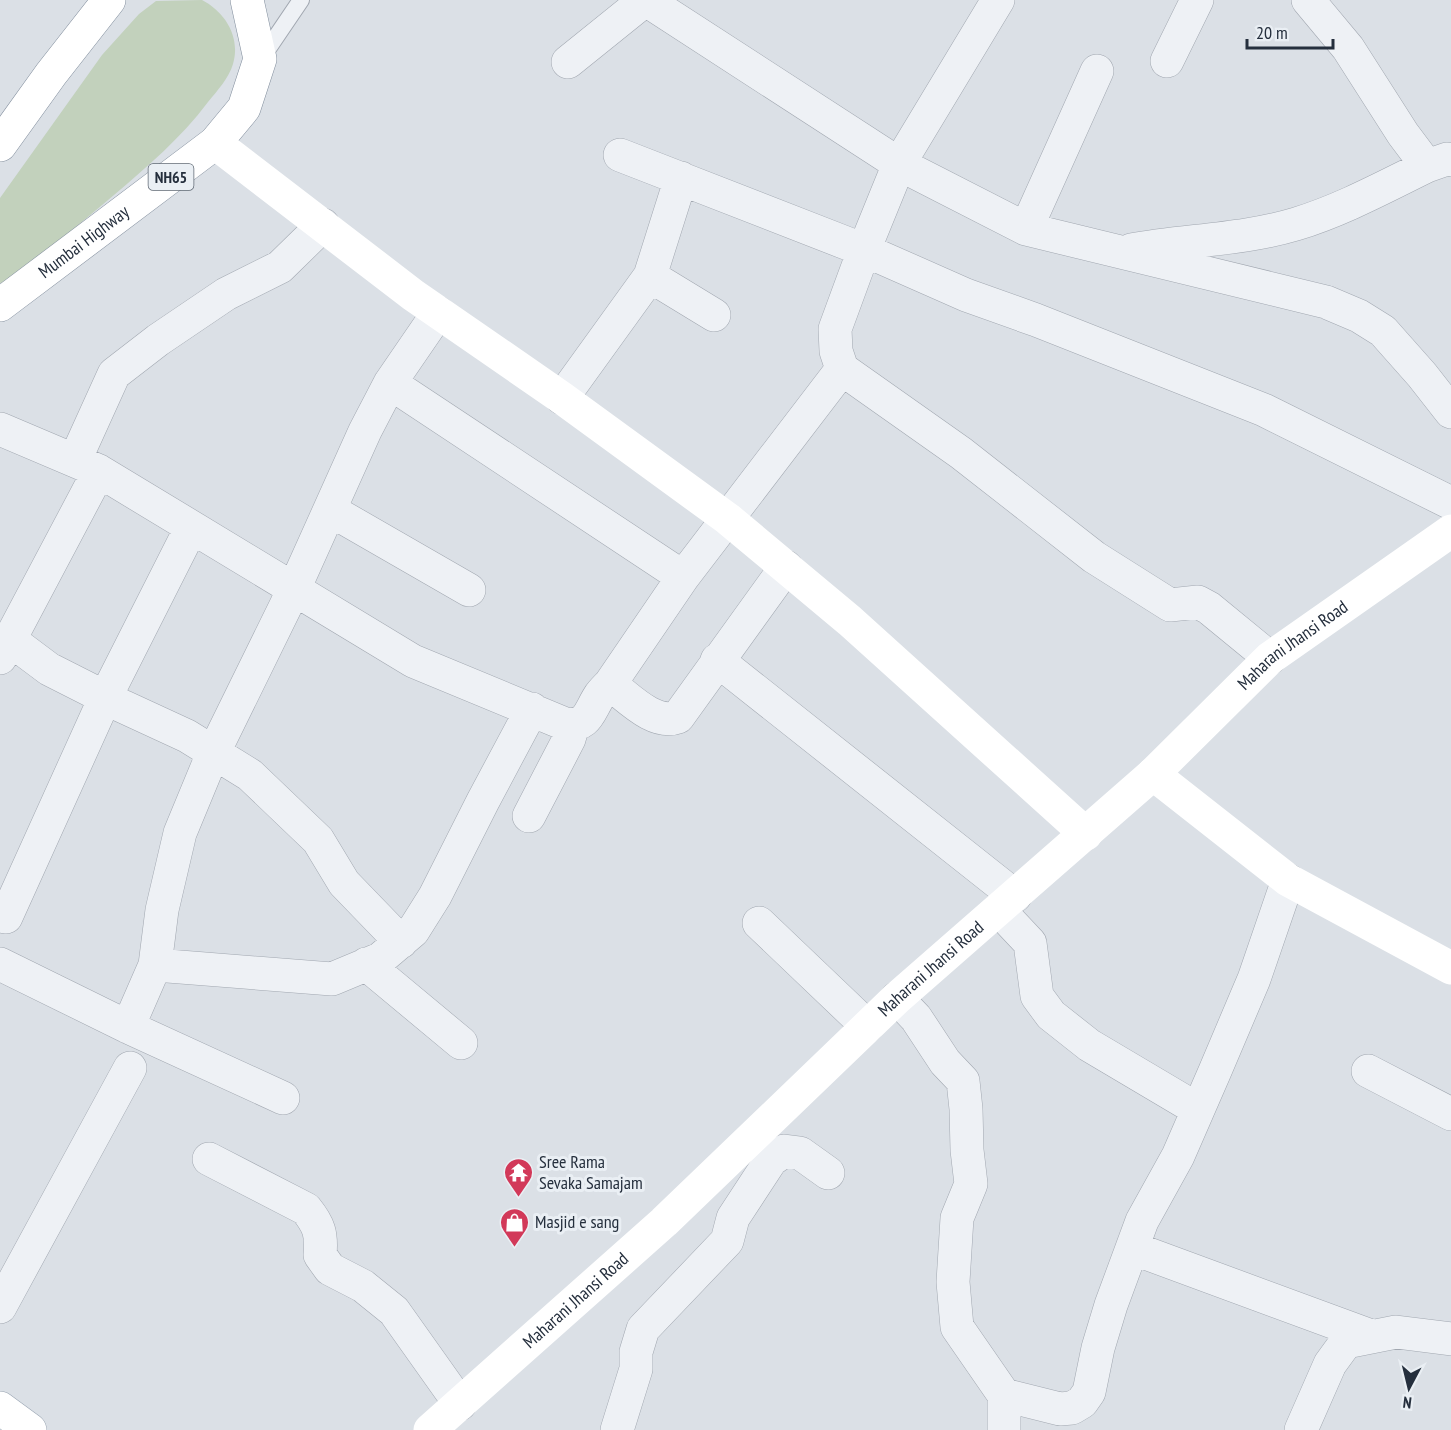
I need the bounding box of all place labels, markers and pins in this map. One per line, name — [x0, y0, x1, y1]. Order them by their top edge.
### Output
place label: Sree Rama Sevaka Samajam — [539, 1150, 643, 1194]
temple icon: Sree Rama Sevaka Samajam — [502, 1156, 534, 1198]
shop icon: Masjid e sang — [498, 1206, 530, 1248]
place label: Masjid e sang — [535, 1210, 619, 1233]

